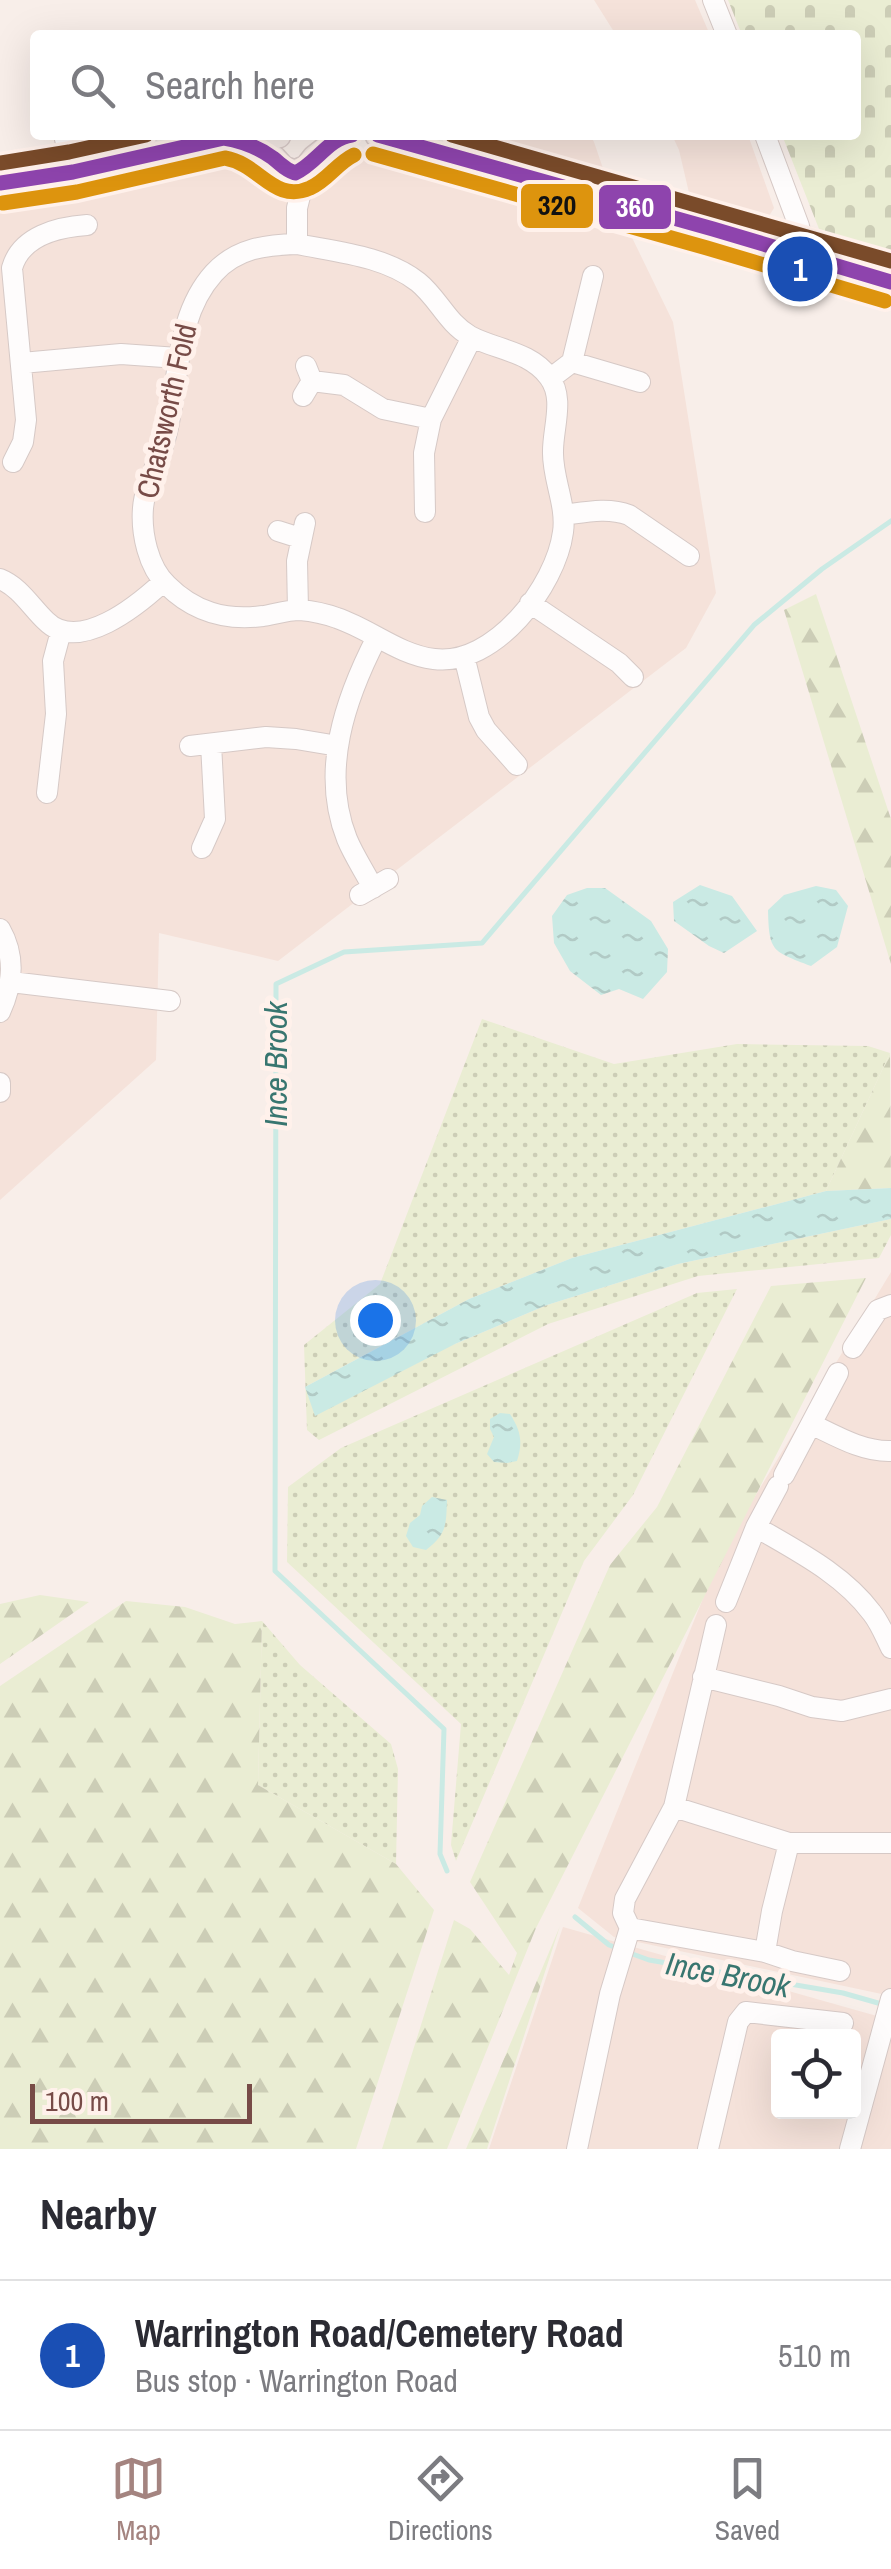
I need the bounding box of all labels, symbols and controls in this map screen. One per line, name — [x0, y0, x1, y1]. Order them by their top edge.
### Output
search box — [30, 30, 861, 140]
icon: search — [65, 58, 120, 113]
text: Search here — [145, 60, 315, 111]
line badge: 320 — [519, 182, 595, 230]
line badge: 360 — [597, 183, 673, 231]
text: 320 — [538, 186, 576, 224]
text: 360 — [616, 188, 654, 226]
pin: 1 — [768, 232, 832, 306]
street label: Chatsworth Fold — [127, 320, 206, 502]
water label: Ince Brook — [254, 1000, 297, 1127]
your location — [350, 1295, 401, 1346]
water label: Ince Brook — [662, 1941, 795, 2008]
map controls — [771, 2029, 861, 2119]
button: locate — [771, 2029, 861, 2119]
scale bar — [30, 2079, 252, 2124]
text: 100 m — [45, 2082, 109, 2120]
text: Nearby — [40, 2186, 157, 2242]
text: Warrington Road/Cemetery Road — [135, 2308, 624, 2359]
text: 1 — [65, 2334, 80, 2377]
text: 510 m — [778, 2334, 851, 2377]
text: Bus stop · Warrington Road — [135, 2359, 458, 2402]
tab: Map — [111, 2451, 166, 2549]
tab: Directions — [388, 2451, 493, 2549]
tab: Saved — [715, 2451, 780, 2549]

